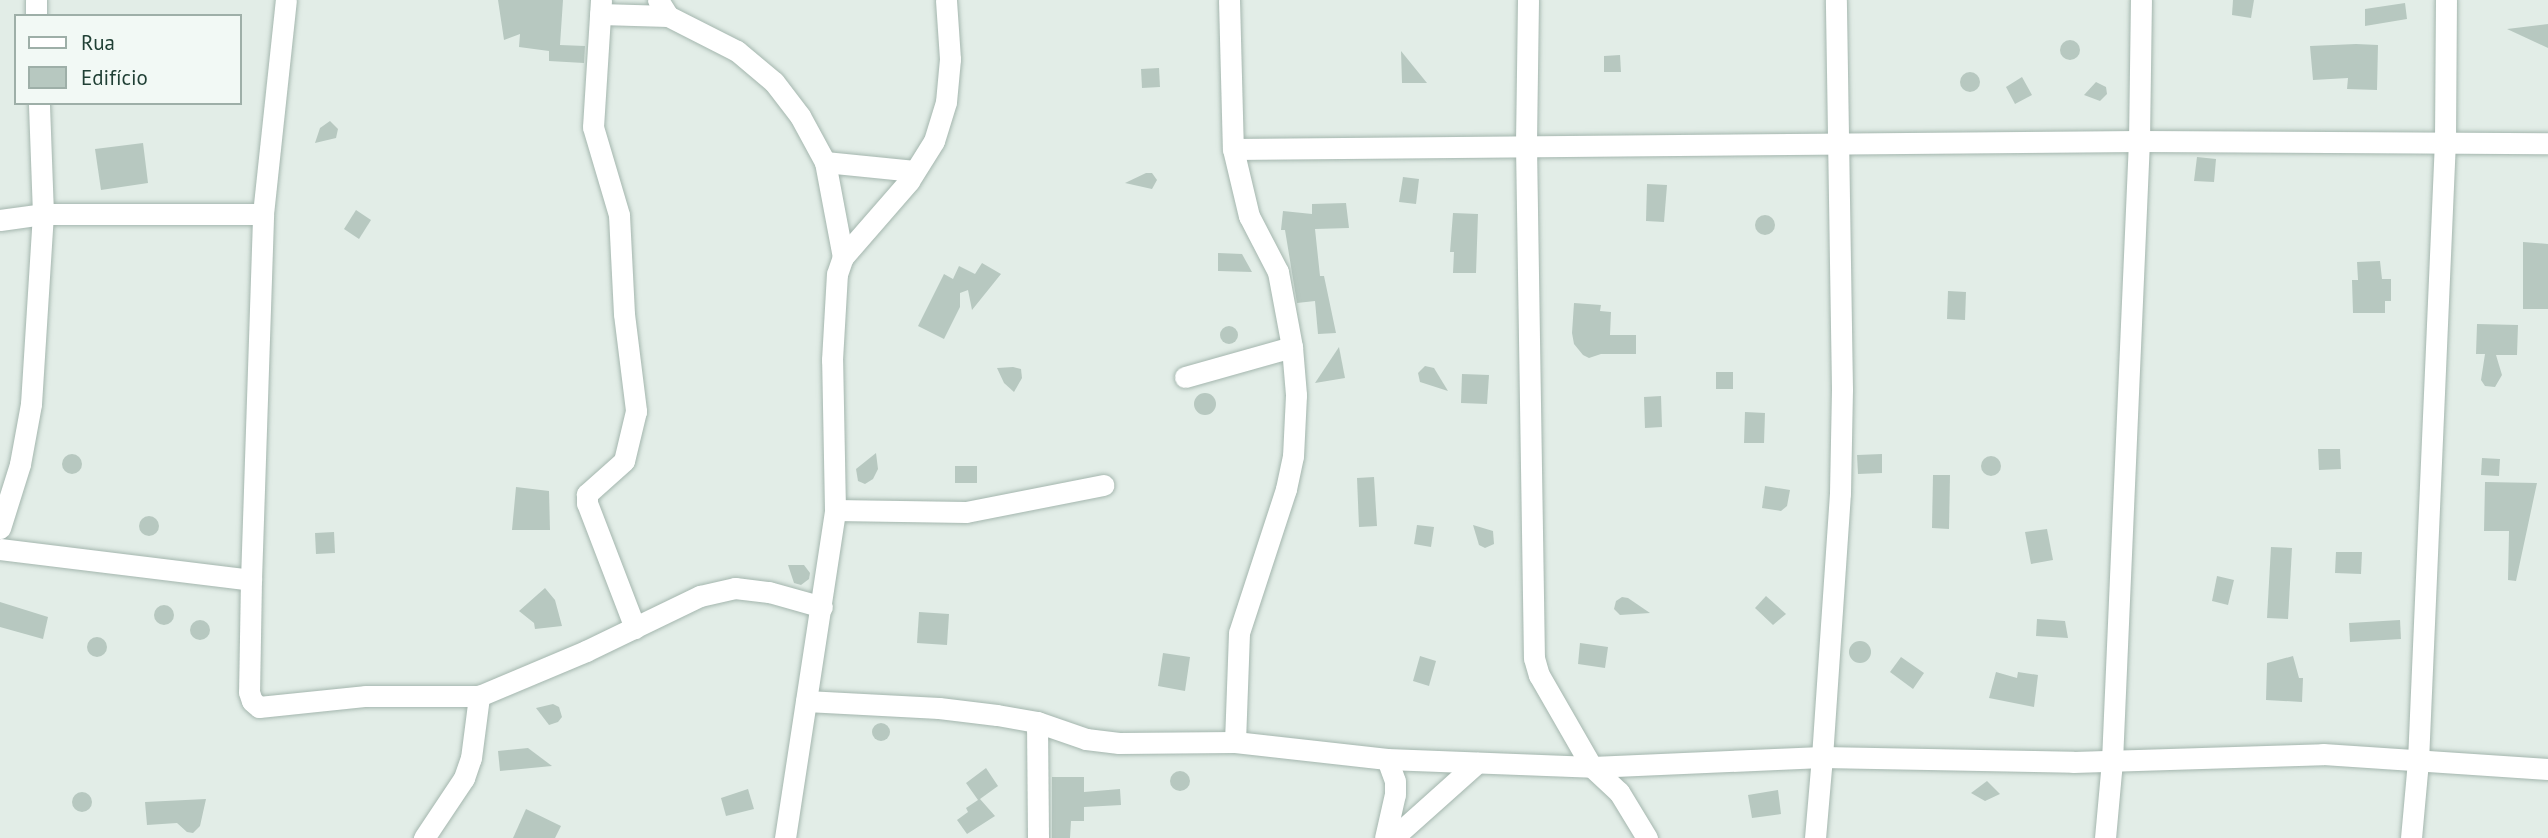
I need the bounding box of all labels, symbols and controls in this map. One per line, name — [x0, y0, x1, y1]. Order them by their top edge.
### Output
legend — [14, 14, 242, 105]
text: Rua — [81, 29, 115, 56]
text: Edifício — [81, 64, 148, 91]

